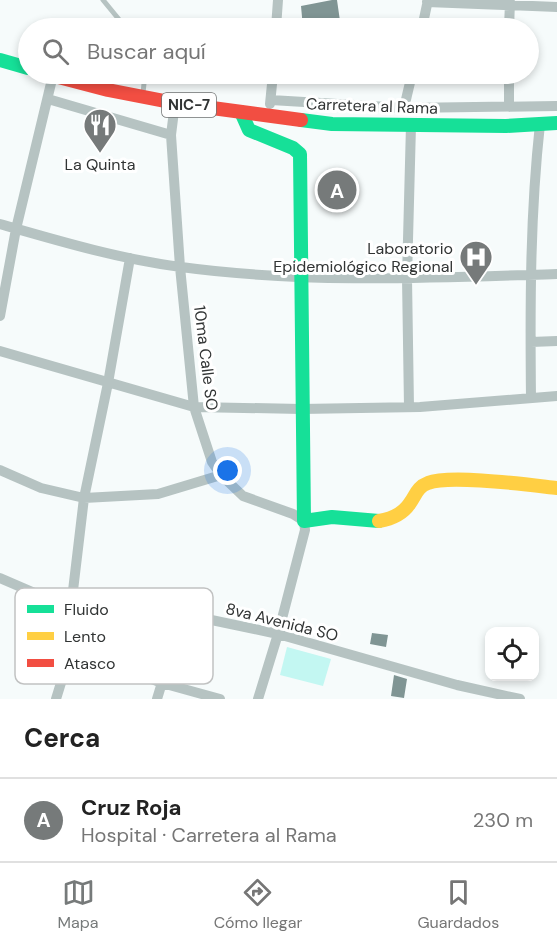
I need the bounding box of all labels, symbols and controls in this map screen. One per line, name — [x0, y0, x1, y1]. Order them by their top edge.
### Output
search box — [18, 18, 539, 84]
icon: search — [39, 35, 72, 68]
text: Buscar aquí — [87, 37, 206, 66]
road number: NIC-7 — [162, 93, 216, 117]
street label: Carretera al Rama — [306, 93, 438, 119]
restaurant icon: La Quinta — [82, 107, 118, 154]
place label: La Quinta — [65, 154, 135, 175]
pin: A — [318, 168, 356, 213]
place label: Laboratorio Epidemiológico Regional — [273, 238, 453, 277]
hospital icon: Laboratorio Epidemiológico Regional — [458, 239, 494, 286]
street label: 10ma Calle SO — [189, 304, 223, 412]
your location — [213, 456, 242, 485]
legend — [15, 588, 213, 684]
street label: 8va Avenida SO — [224, 598, 340, 646]
text: Fluido — [64, 599, 109, 620]
text: Lento — [64, 626, 106, 647]
map controls — [485, 627, 539, 681]
button: locate — [485, 627, 539, 681]
text: Atasco — [64, 653, 116, 674]
text: Cerca — [24, 721, 100, 755]
text: Cruz Roja — [81, 793, 181, 822]
text: A — [36, 807, 51, 833]
text: 230 m — [473, 807, 533, 833]
text: Hospital · Carretera al Rama — [81, 822, 337, 848]
tab: Mapa — [58, 876, 98, 933]
tab: Cómo llegar — [214, 876, 302, 933]
tab: Guardados — [417, 876, 499, 933]

